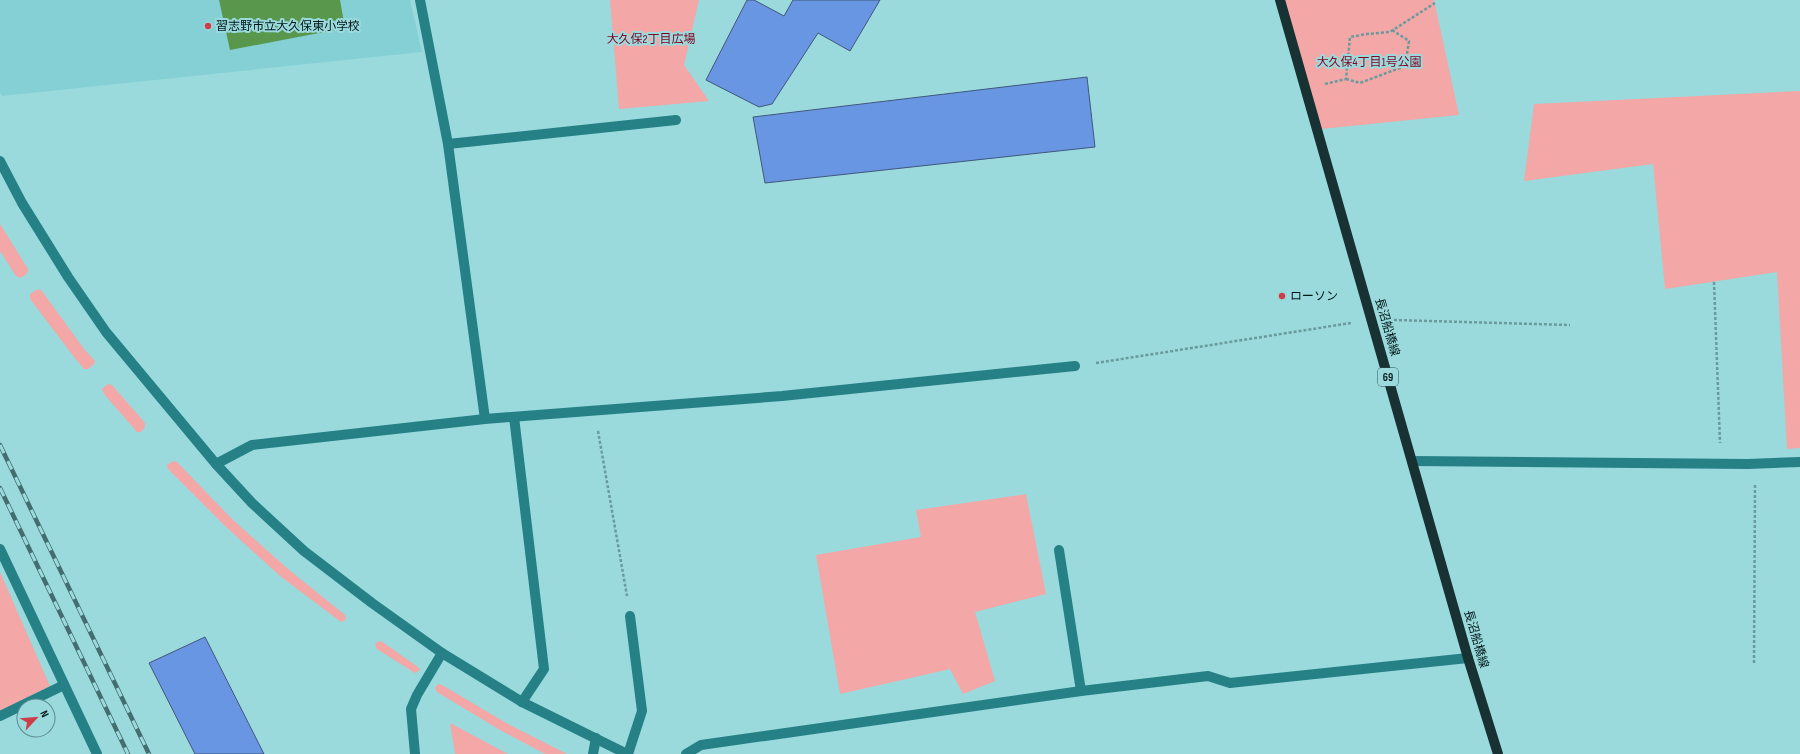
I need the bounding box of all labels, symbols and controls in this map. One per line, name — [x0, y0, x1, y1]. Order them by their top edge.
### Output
place label: 習志野市立大久保東小学校 — [216, 19, 360, 34]
marker: 習志野市立大久保東小学校 — [203, 21, 213, 31]
park label: 大久保2丁目広場 — [607, 32, 695, 47]
park label: 大久保4丁目1号公園 — [1316, 55, 1422, 70]
place label: ローソン — [1290, 289, 1338, 304]
marker: ローソン — [1277, 291, 1287, 301]
street label: 長沼船橋線 — [1372, 296, 1402, 358]
road number: 69 — [1378, 368, 1398, 386]
street label: 長沼船橋線 — [1461, 608, 1491, 670]
north arrow — [16, 698, 56, 738]
text: N — [37, 708, 52, 719]

